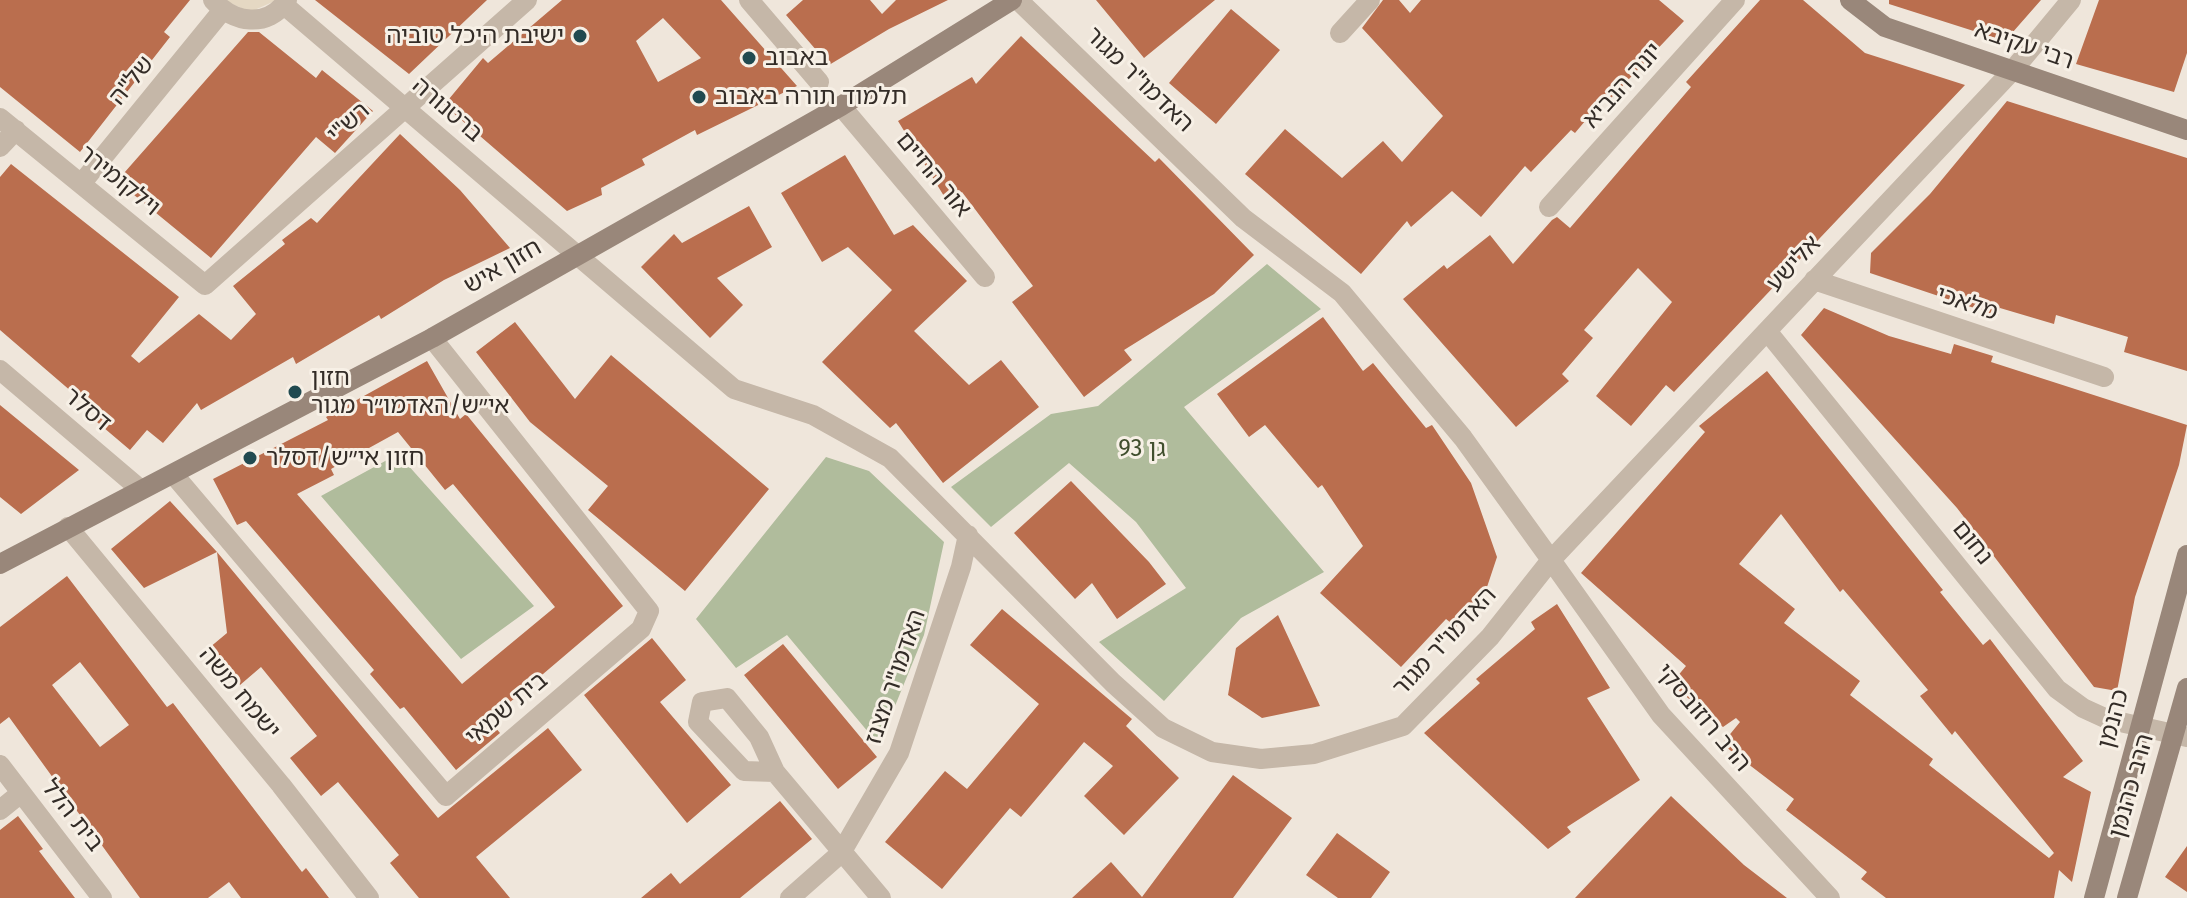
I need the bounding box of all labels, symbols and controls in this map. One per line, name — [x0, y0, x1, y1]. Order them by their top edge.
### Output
street label: רבי עקיבא — [1971, 16, 2077, 76]
street label: האדמו"ר מגור — [1079, 21, 1199, 139]
place label: ישיבת היכל טוביה — [386, 22, 564, 50]
marker: ישיבת היכל טוביה — [571, 27, 589, 45]
street label: יונה הנביא — [1577, 37, 1669, 135]
place label: באבוב — [765, 44, 828, 72]
marker: באבוב — [740, 49, 758, 67]
street label: של"ה — [104, 51, 160, 111]
street label: ברטנורה — [406, 72, 488, 148]
place label: תלמוד תורה באבוב — [715, 83, 907, 111]
marker: תלמוד תורה באבוב — [690, 88, 708, 106]
street label: רש"י — [322, 97, 376, 149]
street label: אור החיים — [889, 127, 977, 223]
street label: וילקומירר — [73, 140, 165, 222]
street label: אלישע — [1761, 230, 1827, 298]
street label: חזון איש — [459, 233, 547, 301]
street label: מלאכי — [1933, 281, 2001, 327]
place label: חזון אי״ש/האדמו״ר מגור — [311, 364, 510, 420]
street label: דסלר — [58, 382, 116, 438]
marker: חזון אי״ש/האדמו״ר מגור — [286, 383, 304, 401]
park label: גן 93 — [1118, 435, 1166, 463]
place label: חזון אי״ש/דסלר — [266, 444, 424, 472]
marker: חזון אי״ש/דסלר — [241, 449, 259, 467]
street label: נחום — [1946, 515, 1998, 571]
street label: האדמו"ר מגור — [1387, 581, 1503, 703]
street label: האדמו"ר מצנז — [859, 606, 933, 748]
street label: ישמח משה — [192, 641, 286, 745]
street label: הרב רוזובסקי — [1650, 658, 1756, 778]
street label: בית שמאי — [460, 666, 554, 752]
street label: כהנמן — [2092, 686, 2136, 752]
street label: הרב כהנמן — [2103, 731, 2161, 841]
street label: בית הלל — [35, 774, 109, 858]

